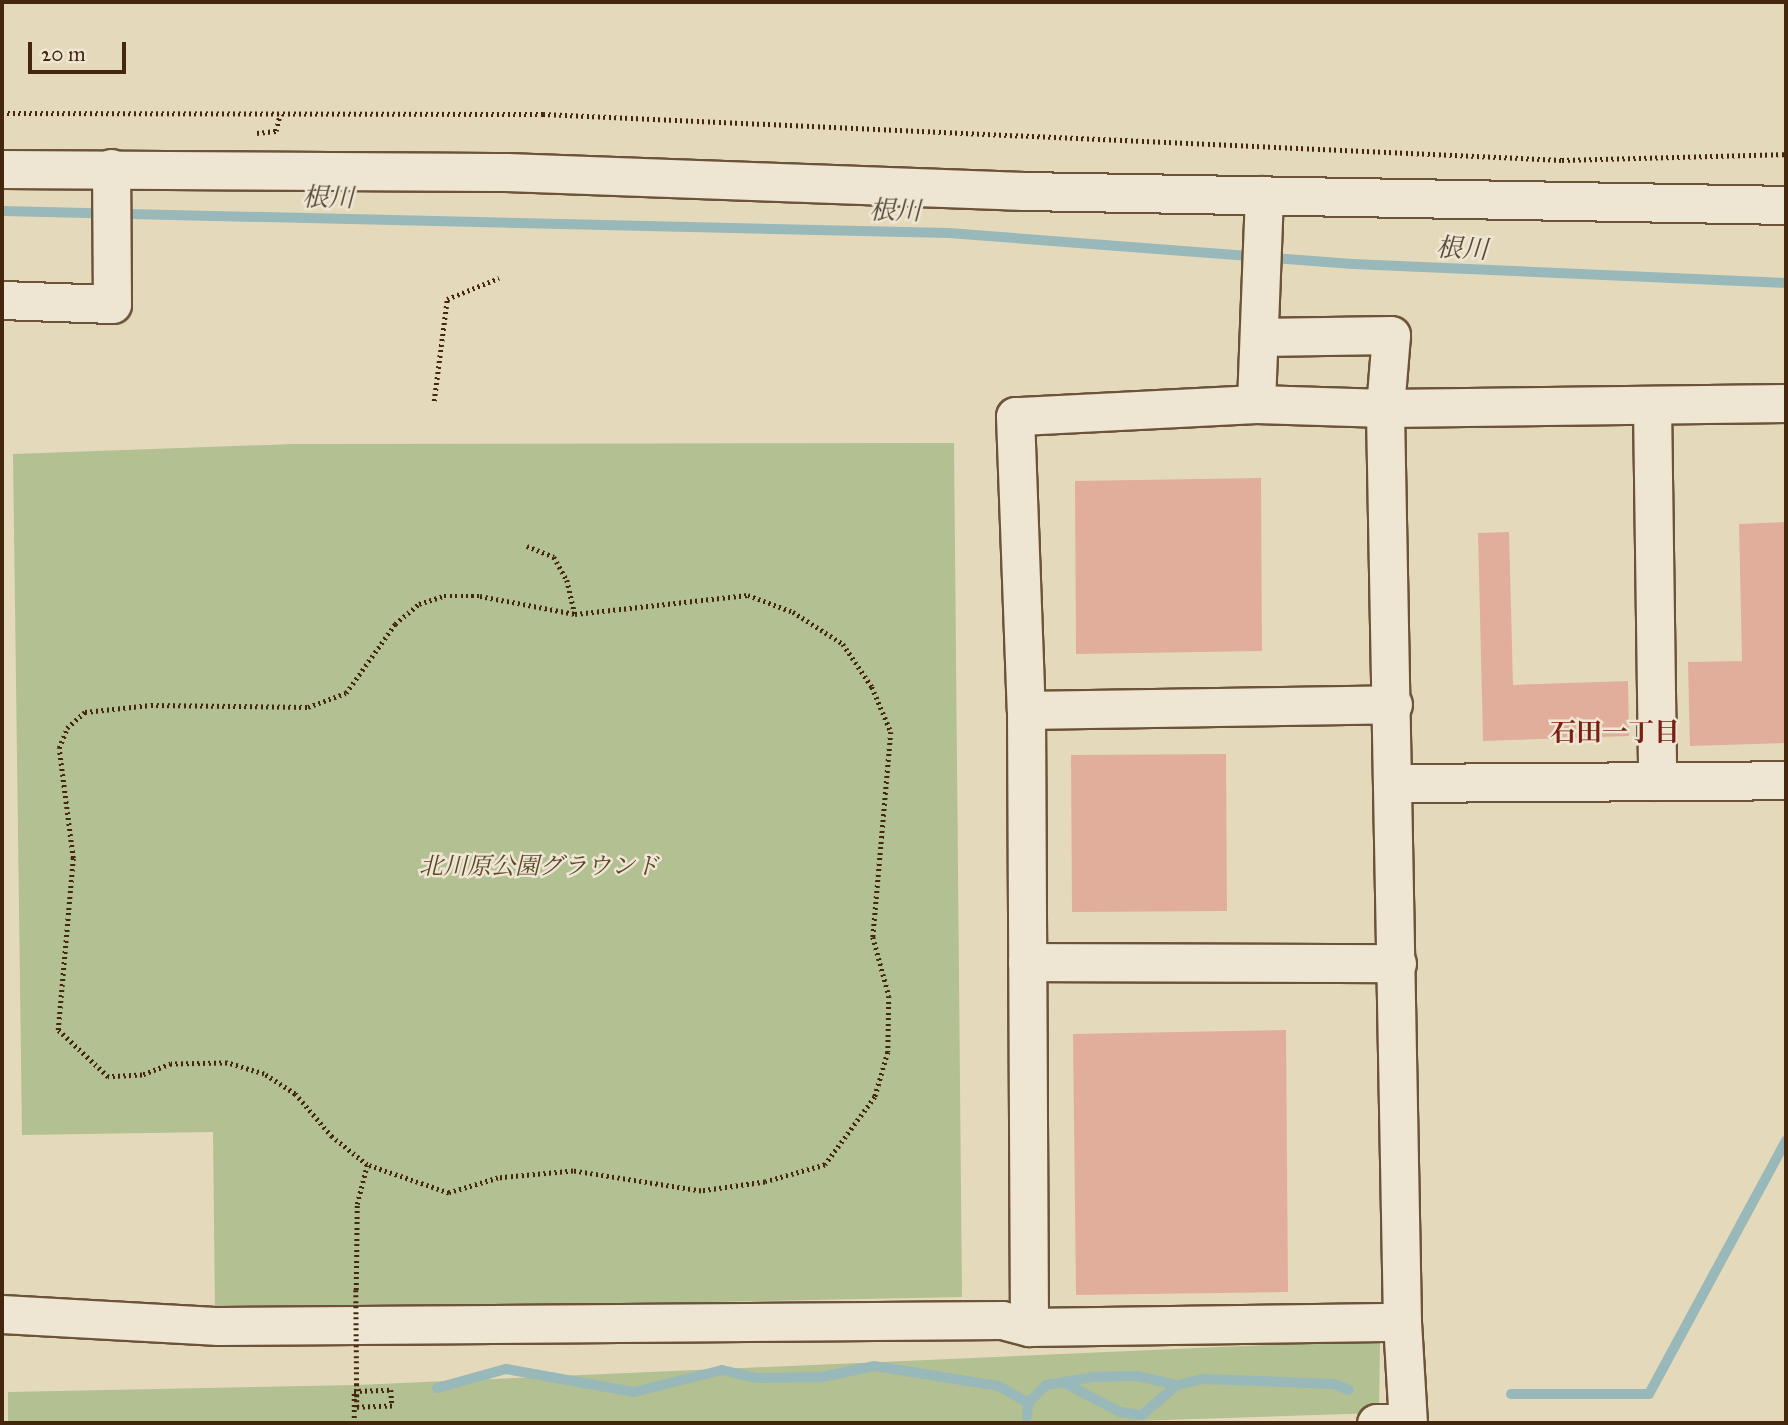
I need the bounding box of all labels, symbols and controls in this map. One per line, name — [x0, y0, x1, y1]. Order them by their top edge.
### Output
scale bar — [32, 28, 130, 72]
text: 20 m — [41, 41, 86, 67]
water label: 根川 — [302, 182, 354, 214]
water label: 根川 — [869, 195, 921, 227]
water label: 根川 — [1435, 232, 1489, 266]
district label: 石田一丁目 — [1550, 717, 1680, 749]
park label: 北川原公園グラウンド — [419, 853, 659, 881]

